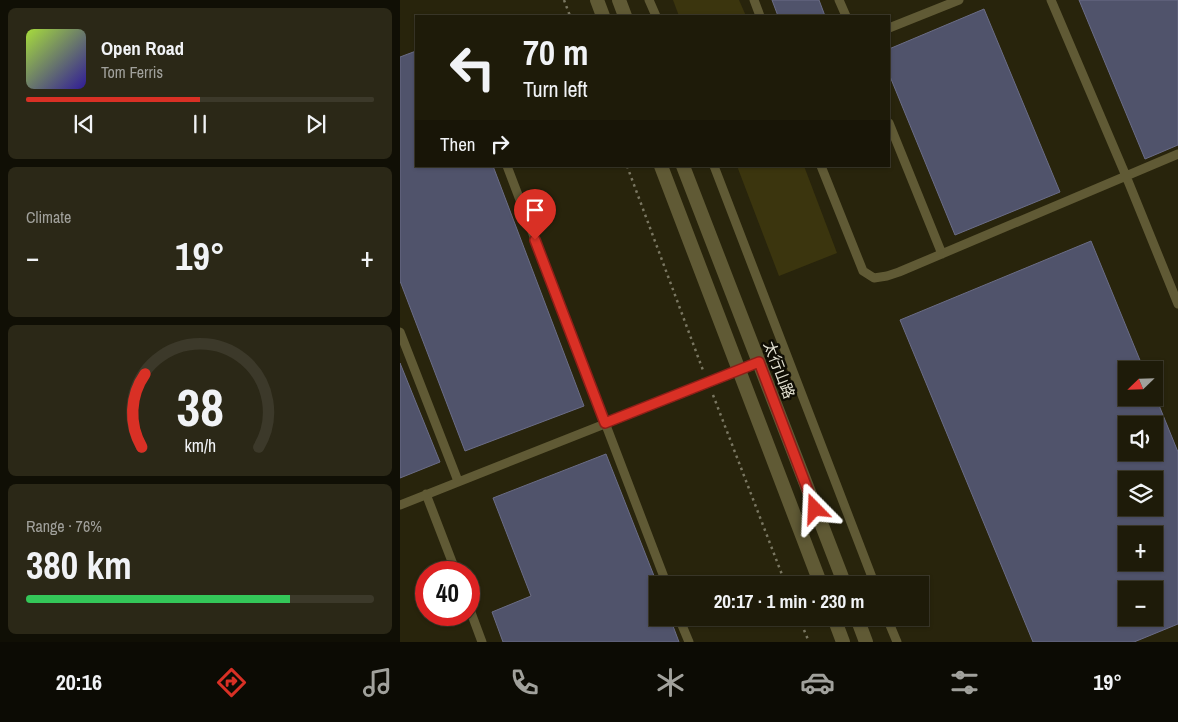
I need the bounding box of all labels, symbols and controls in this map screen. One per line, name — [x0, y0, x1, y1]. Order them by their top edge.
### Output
text: 70 m — [523, 29, 588, 76]
text: Open Road — [101, 35, 184, 61]
icon: left — [440, 35, 505, 100]
text: Tom Ferris — [101, 61, 163, 83]
text: Turn left — [523, 74, 588, 104]
icon: previous — [70, 110, 98, 138]
icon: pause — [186, 110, 214, 138]
icon: next — [302, 110, 330, 138]
icon: right — [486, 130, 514, 158]
text: Then — [440, 131, 476, 157]
pin — [514, 189, 556, 240]
icon: arrive — [521, 196, 549, 224]
text: Climate — [26, 206, 71, 228]
text: 19° — [175, 231, 225, 282]
text: − — [26, 238, 39, 276]
text: + — [361, 238, 374, 276]
street label: 太行山路 — [759, 338, 800, 402]
north arrow — [1118, 361, 1162, 406]
map controls — [1118, 361, 1163, 626]
text: 38 — [176, 372, 224, 442]
button: sound — [1118, 416, 1163, 461]
text: km/h — [184, 434, 216, 458]
button: layers — [1118, 471, 1163, 516]
position arrow — [788, 482, 840, 534]
text: Range · 76% — [26, 515, 102, 537]
button: + — [1118, 526, 1163, 571]
text: 380 km — [26, 540, 132, 591]
speed limit sign: 40 — [415, 561, 480, 626]
button: − — [1118, 581, 1163, 626]
text: 20:17 · 1 min · 230 m — [714, 588, 864, 614]
icon: directions — [214, 665, 249, 700]
icon: music — [360, 665, 395, 700]
icon: phone — [507, 665, 542, 700]
icon: climate — [653, 665, 688, 700]
icon: car — [800, 665, 835, 700]
icon: filters — [947, 665, 982, 700]
text: 20:16 — [56, 667, 102, 697]
text: 19° — [1093, 667, 1122, 697]

